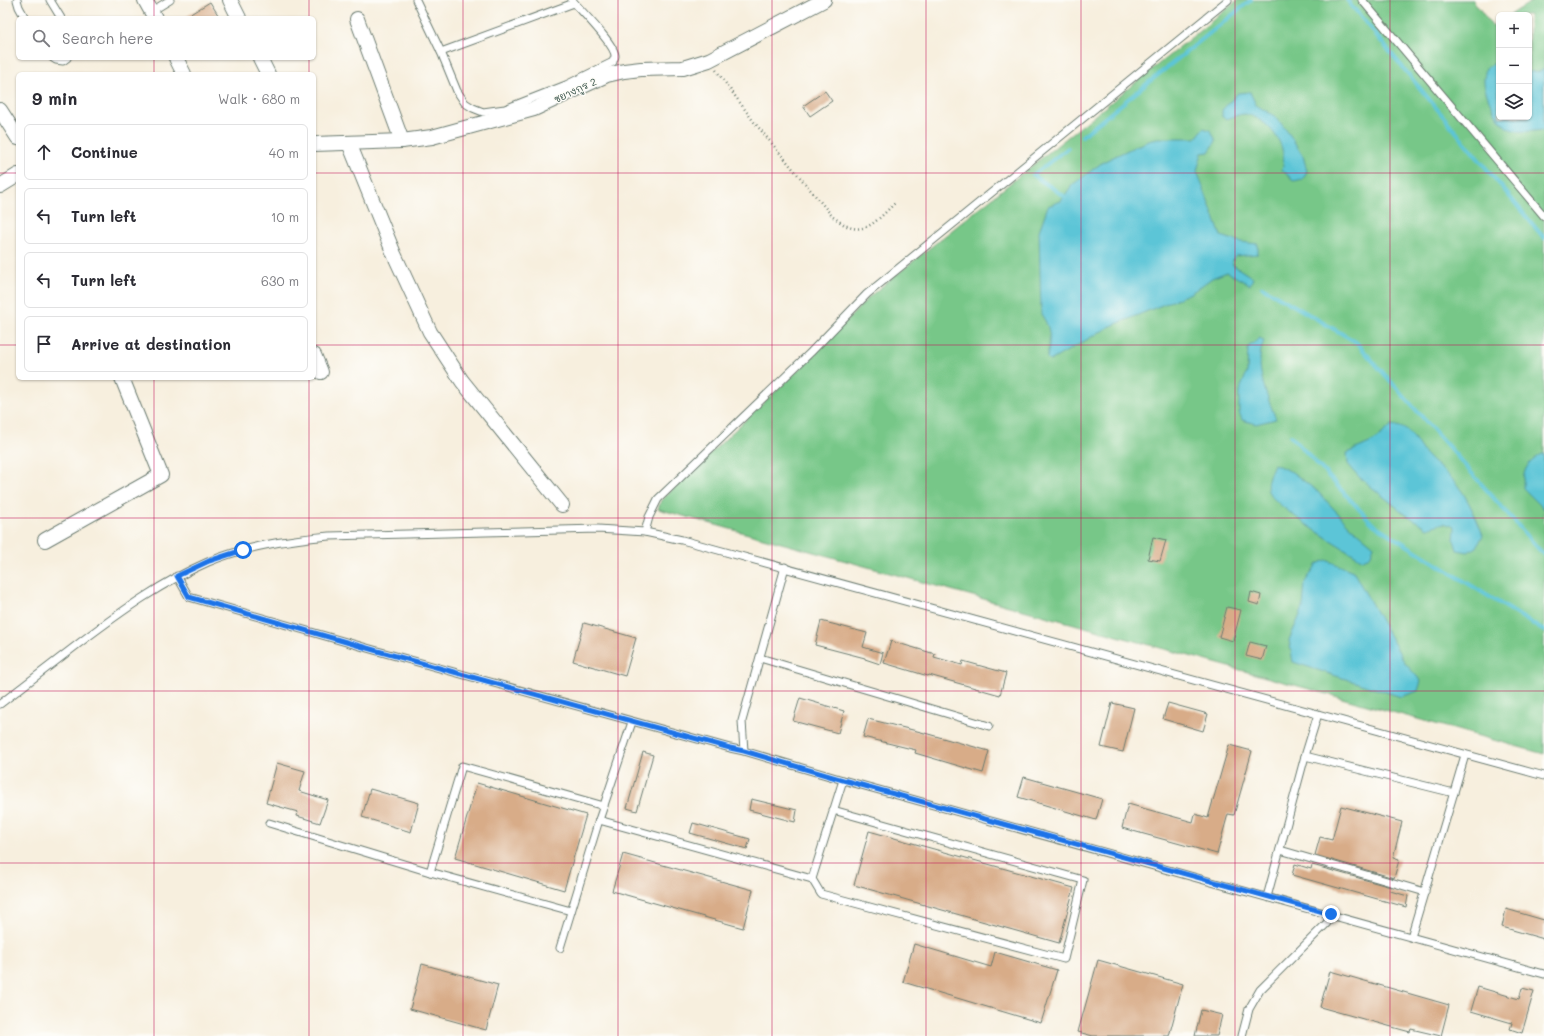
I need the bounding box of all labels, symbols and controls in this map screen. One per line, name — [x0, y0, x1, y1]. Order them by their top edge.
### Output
map controls — [1496, 12, 1532, 120]
button: + — [1496, 12, 1532, 48]
search box — [16, 16, 316, 60]
icon: search — [30, 27, 52, 49]
text: Search here — [62, 28, 153, 48]
button: − — [1496, 48, 1532, 84]
street label: ชยางกูร 2 — [551, 74, 599, 107]
button: layers — [1496, 84, 1532, 120]
text: 9 min — [32, 87, 77, 109]
text: Walk · 680 m — [218, 90, 300, 107]
icon: ahead — [33, 141, 55, 163]
text: Continue — [71, 142, 138, 162]
text: 40 m — [269, 144, 299, 161]
icon: left — [33, 205, 55, 227]
text: Turn left — [71, 206, 136, 226]
text: 10 m — [271, 208, 299, 225]
icon: left — [33, 269, 55, 291]
text: Turn left — [71, 270, 136, 290]
text: 630 m — [261, 272, 299, 289]
icon: arrive — [33, 333, 55, 355]
text: Arrive at destination — [71, 334, 231, 354]
route start — [234, 541, 252, 559]
route end — [1322, 905, 1340, 923]

